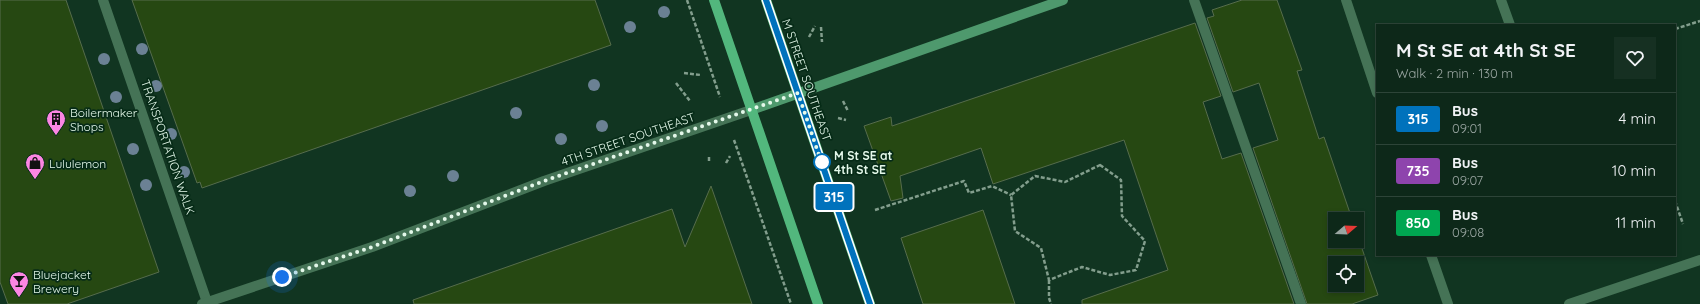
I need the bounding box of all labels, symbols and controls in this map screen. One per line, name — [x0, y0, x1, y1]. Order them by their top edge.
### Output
street label: M STREET SOUTHEAST — [779, 17, 835, 143]
button: heart — [1614, 37, 1656, 79]
text: M St SE at 4th St SE — [1396, 38, 1576, 62]
text: Walk · 2 min · 130 m — [1396, 65, 1513, 81]
street label: TRANSPORTATION WALK — [138, 78, 198, 216]
text: Bus — [1452, 101, 1478, 120]
place label: Boilermaker Shops — [70, 105, 138, 134]
building icon: Boilermaker Shops — [45, 108, 67, 136]
street label: 4TH STREET SOUTHEAST — [559, 109, 697, 169]
text: 4 min — [1618, 109, 1656, 128]
text: 315 — [1407, 110, 1429, 128]
text: 09:01 — [1452, 120, 1482, 136]
place label: M St SE at 4th St SE — [834, 148, 893, 177]
shop icon: Lululemon — [24, 152, 46, 180]
marker: M St SE at 4th St SE — [813, 153, 831, 171]
text: Bus — [1452, 153, 1478, 172]
place label: Lululemon — [49, 156, 106, 171]
text: 10 min — [1612, 161, 1656, 180]
text: 735 — [1406, 162, 1430, 180]
text: 09:07 — [1452, 172, 1483, 188]
line badge: 315 — [811, 184, 857, 210]
text: 315 — [823, 188, 845, 206]
text: Bus — [1452, 205, 1478, 224]
north arrow — [1328, 212, 1364, 248]
map controls — [1328, 212, 1364, 292]
text: 11 min — [1615, 213, 1656, 232]
text: 850 — [1406, 214, 1430, 232]
text: 09:08 — [1452, 224, 1484, 240]
button: locate — [1328, 256, 1364, 292]
place label: Bluejacket Brewery — [33, 267, 91, 296]
your location — [272, 267, 292, 287]
bar icon: Bluejacket Brewery — [8, 270, 30, 298]

